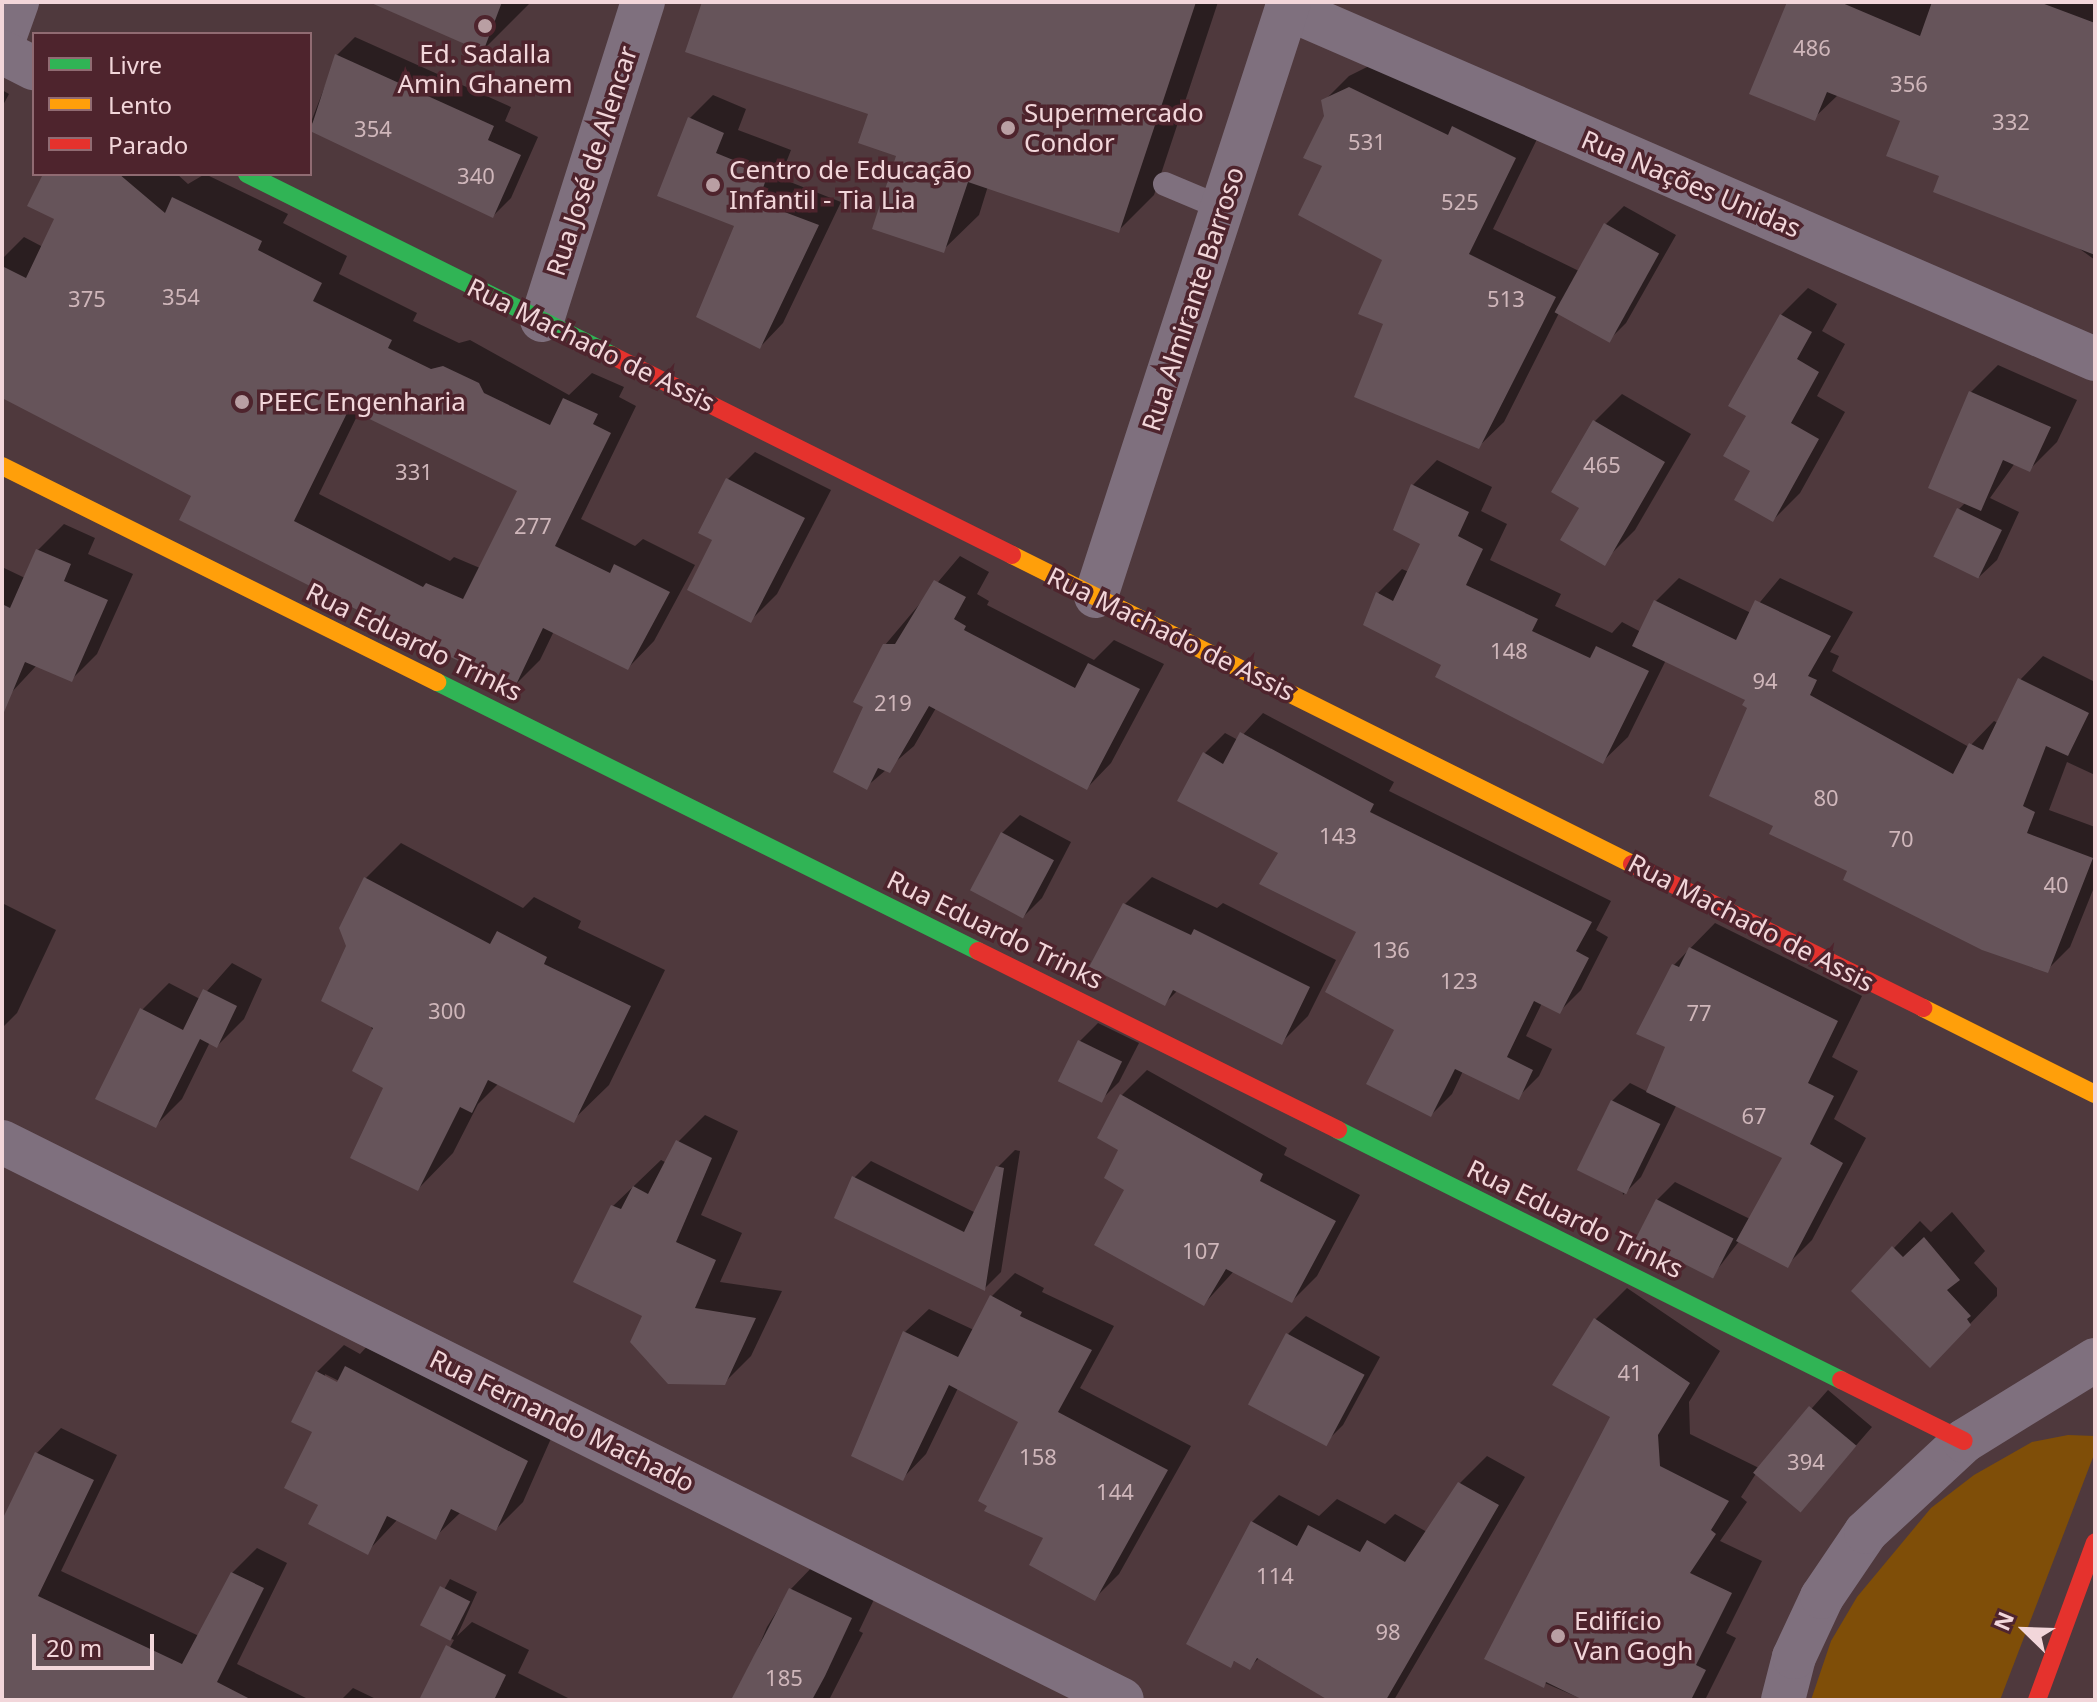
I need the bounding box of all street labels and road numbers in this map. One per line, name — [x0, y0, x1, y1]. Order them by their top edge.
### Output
street label: Rua José de Alencar — [540, 42, 644, 280]
street label: Rua Nações Unidas — [1577, 124, 1805, 244]
street label: Rua Almirante Barroso — [1136, 163, 1250, 435]
street label: Rua Machado de Assis — [462, 271, 720, 419]
street label: Rua Machado de Assis — [1042, 560, 1300, 708]
street label: Rua Eduardo Trinks — [301, 576, 527, 708]
street label: Rua Machado de Assis — [1623, 847, 1879, 999]
street label: Rua Eduardo Trinks — [882, 864, 1108, 996]
street label: Rua Eduardo Trinks — [1462, 1153, 1688, 1285]
street label: Rua Fernando Machado — [425, 1343, 699, 1499]

